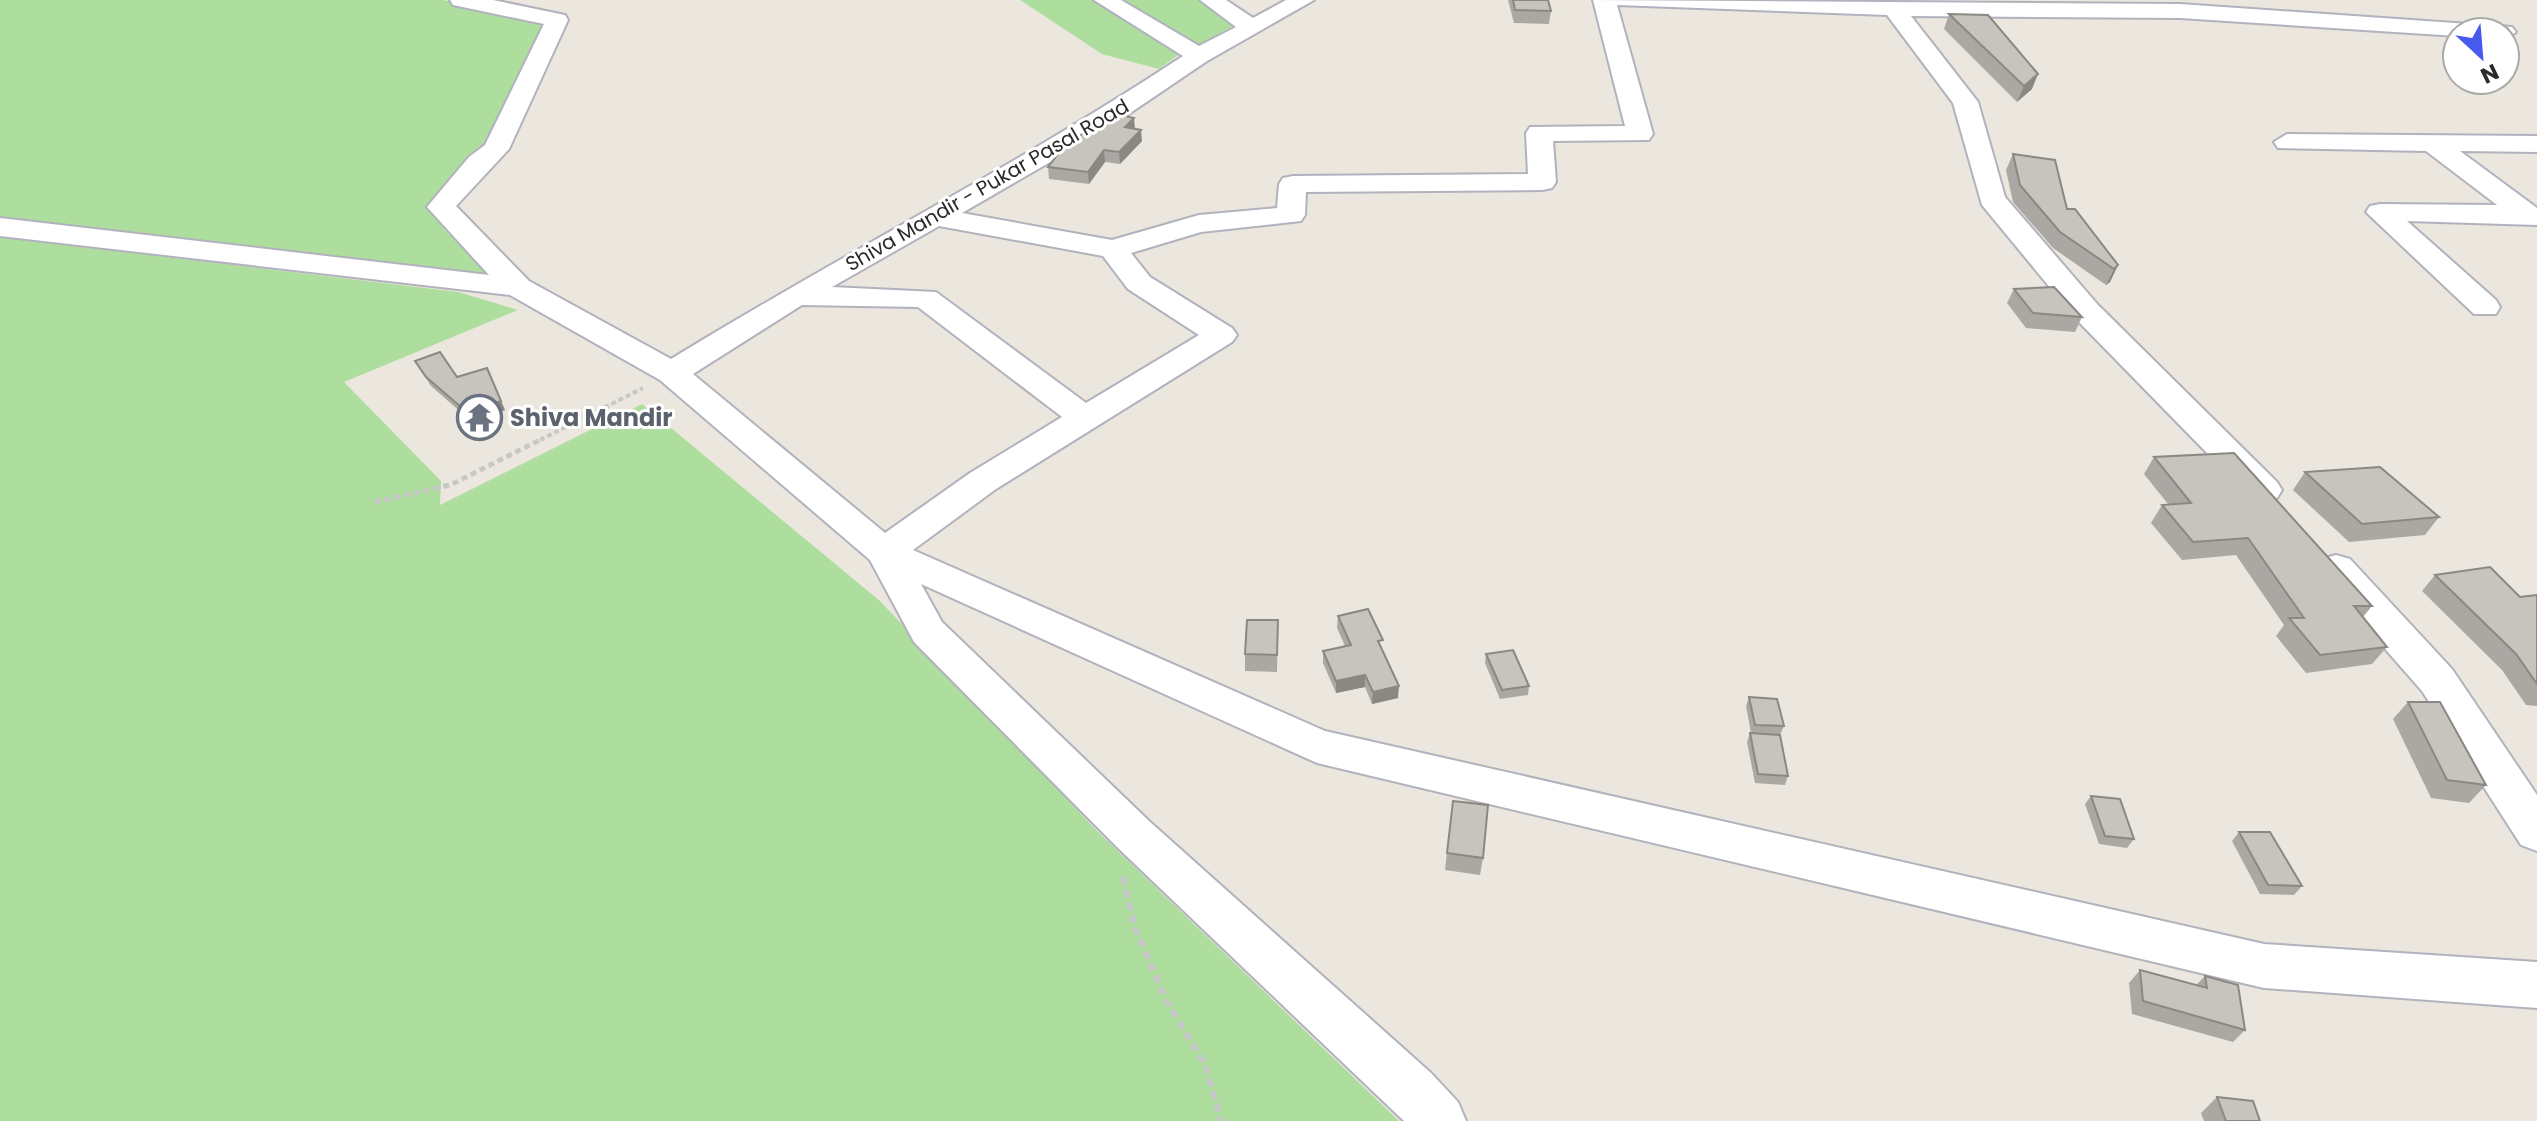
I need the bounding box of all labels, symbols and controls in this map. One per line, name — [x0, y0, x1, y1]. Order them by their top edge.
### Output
north arrow — [2441, 16, 2521, 96]
text: N — [2475, 56, 2504, 91]
street label: Shiva Mandir - Pukar Pasal Road — [840, 92, 1134, 278]
temple icon: Shiva Mandir — [455, 393, 503, 441]
place label: Shiva Mandir — [510, 401, 673, 434]

